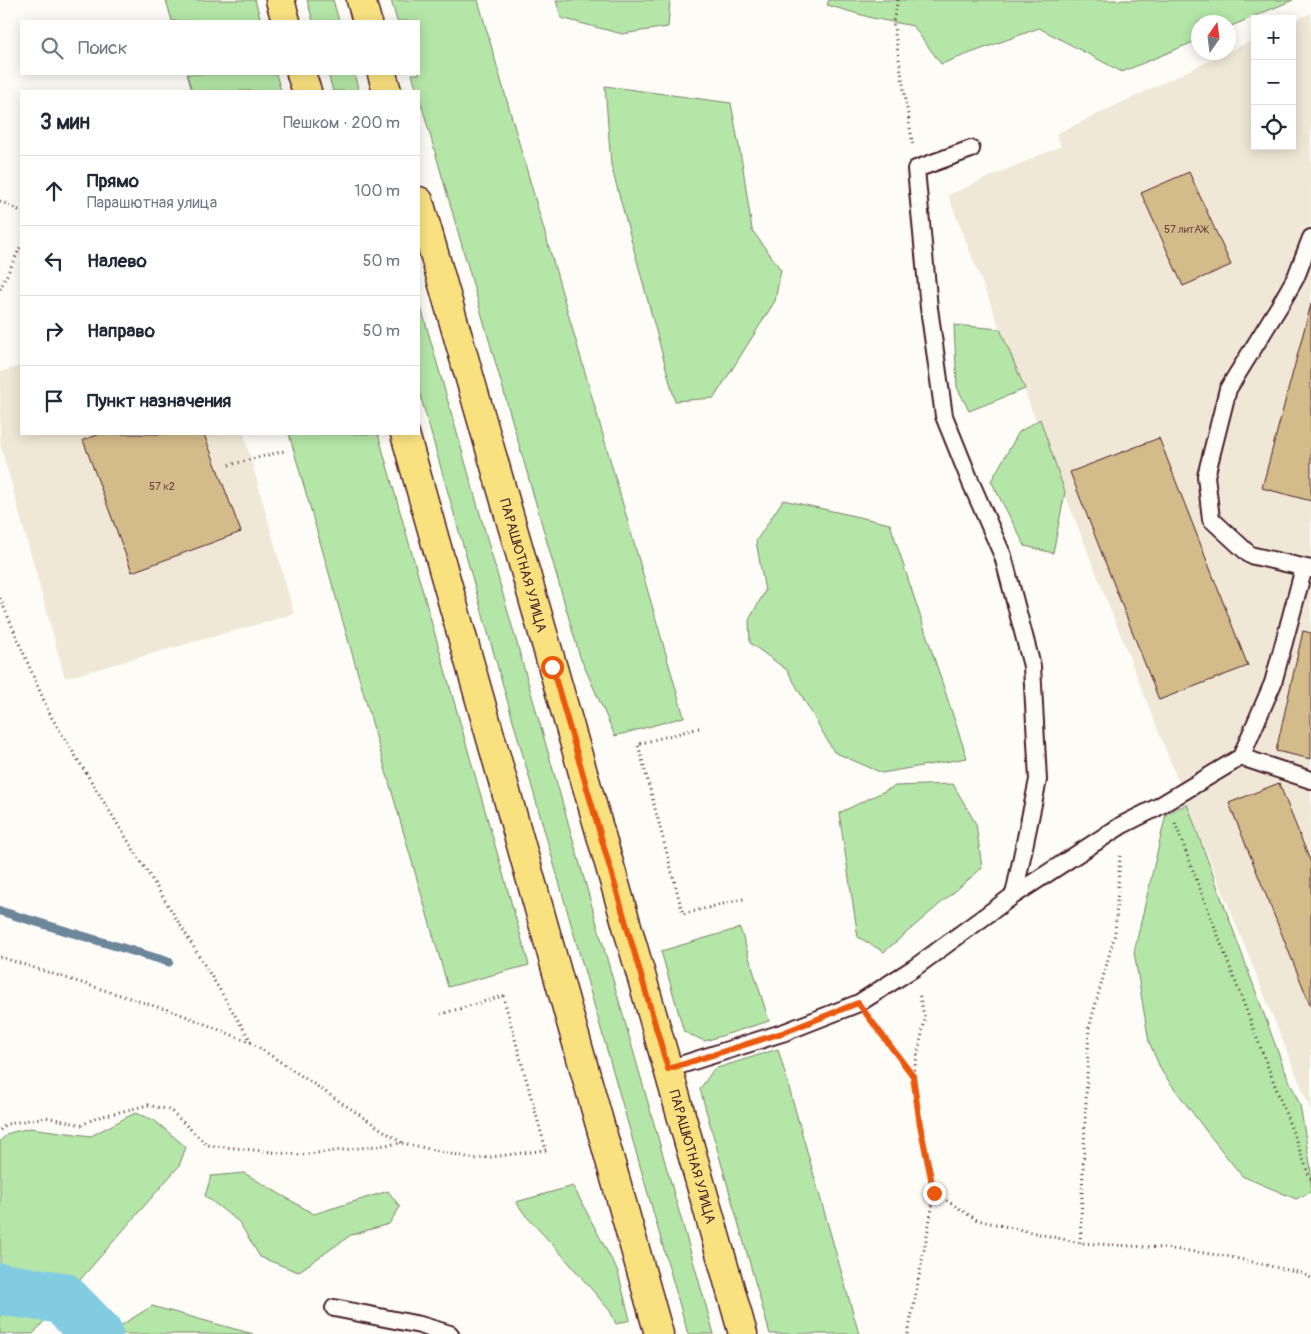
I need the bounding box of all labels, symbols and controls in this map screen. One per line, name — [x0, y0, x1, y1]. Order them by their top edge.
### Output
north arrow — [1191, 15, 1236, 60]
map controls — [1251, 15, 1296, 150]
button: + — [1251, 15, 1296, 60]
search box — [20, 20, 420, 75]
icon: search — [38, 34, 66, 62]
text: Поиск — [78, 36, 128, 60]
button: − — [1251, 60, 1296, 105]
button: locate — [1251, 105, 1296, 150]
text: 3 мин — [40, 109, 90, 136]
text: Пешком · 200 m — [283, 113, 400, 133]
text: Прямо — [87, 169, 139, 193]
icon: ahead — [40, 177, 68, 205]
text: 100 m — [354, 181, 400, 201]
text: Парашютная улица — [87, 193, 217, 213]
house number: 57 литАЖ — [1164, 223, 1209, 236]
icon: left — [40, 247, 68, 275]
text: Налево — [87, 249, 147, 273]
text: 50 m — [363, 251, 400, 271]
icon: right — [40, 317, 68, 345]
text: Направо — [87, 319, 155, 343]
text: 50 m — [363, 321, 400, 341]
icon: arrive — [40, 387, 68, 415]
text: Пункт назначения — [87, 389, 231, 413]
house number: 57 к2 — [149, 480, 175, 493]
street label: ПАРАШЮТНАЯ УЛИЦА — [496, 497, 550, 634]
route start — [541, 656, 564, 679]
street label: ПАРАШЮТНАЯ УЛИЦА — [665, 1088, 719, 1226]
route end — [923, 1182, 946, 1205]

